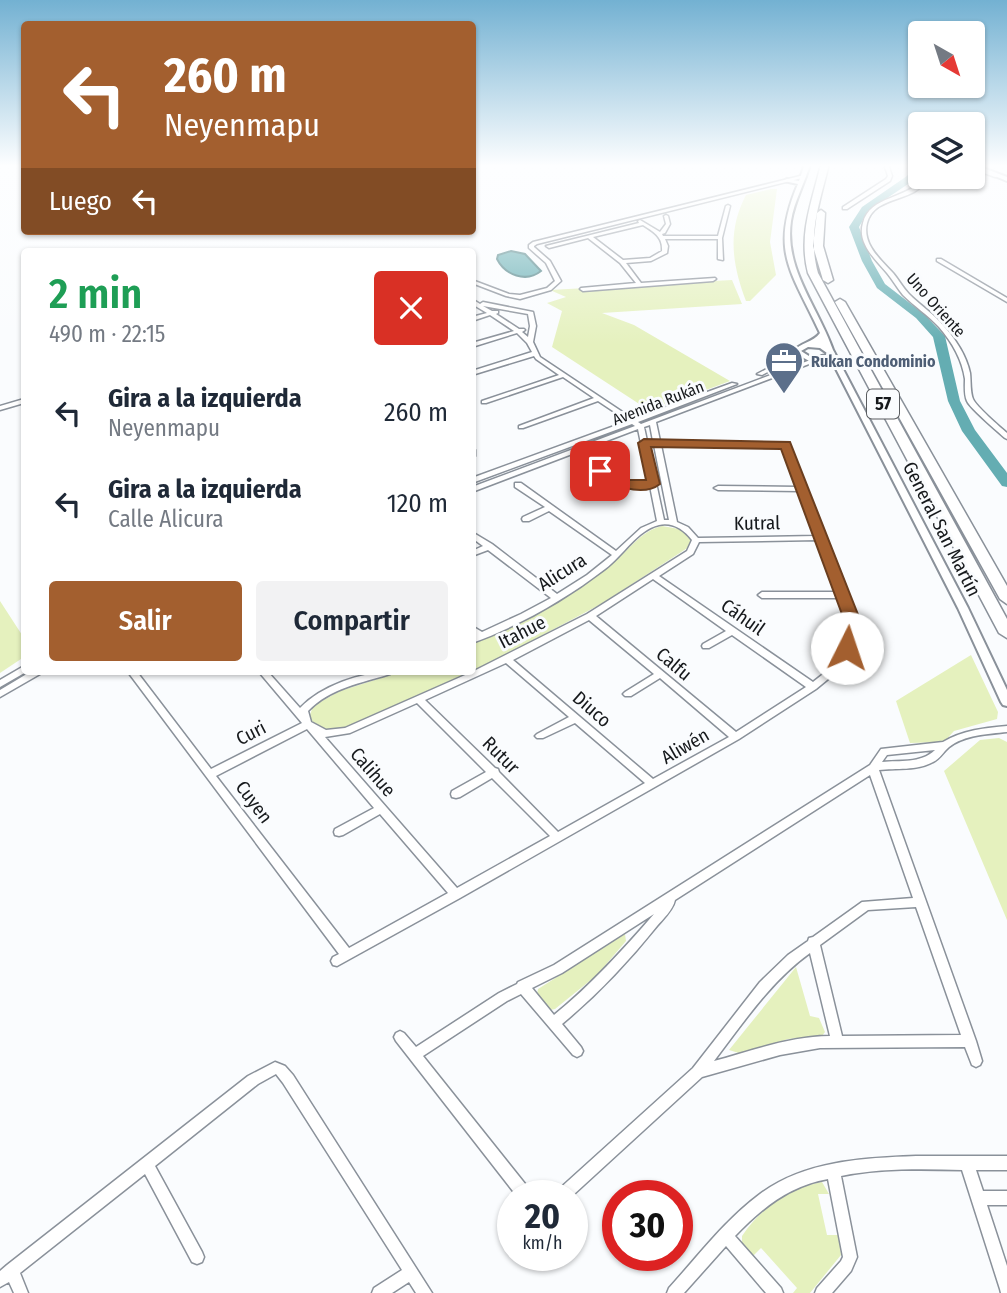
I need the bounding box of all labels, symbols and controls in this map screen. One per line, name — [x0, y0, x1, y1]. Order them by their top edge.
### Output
north arrow — [908, 21, 985, 98]
map controls — [908, 21, 985, 189]
text: 260 m — [164, 46, 287, 105]
icon: left — [49, 49, 140, 140]
text: Neyenmapu — [164, 106, 320, 144]
button: layers — [908, 112, 985, 189]
icon: left — [126, 182, 164, 220]
text: Luego — [49, 186, 112, 217]
text: 2 min — [49, 269, 142, 319]
street label: Uno Oriente — [903, 269, 970, 341]
button: close — [374, 271, 448, 345]
text: 490 m · 22:15 — [49, 320, 165, 348]
office icon: Rukan Condominio — [763, 340, 805, 395]
place label: Rukan Condominio — [811, 352, 936, 371]
street label: Avenida Rukán — [610, 377, 706, 429]
text: Gira a la izquierda — [108, 383, 302, 414]
road number: 57 — [867, 390, 899, 418]
icon: left — [49, 394, 87, 432]
text: 260 m — [384, 397, 448, 428]
text: Neyenmapu — [108, 414, 220, 442]
pin — [570, 441, 630, 501]
icon: arrive — [581, 452, 619, 490]
street label: General San Martín — [898, 458, 986, 600]
text: Gira a la izquierda — [108, 474, 302, 505]
icon: left — [49, 485, 87, 523]
text: 120 m — [387, 488, 448, 519]
text: Calle Alicura — [108, 505, 224, 533]
street label: Kutral — [734, 511, 780, 535]
street label: Alicura — [533, 548, 591, 596]
button: Salir — [49, 581, 242, 661]
button: Compartir — [256, 581, 448, 661]
street label: Cáhuil — [717, 594, 769, 640]
street label: Itahue — [495, 610, 549, 654]
position arrow — [810, 611, 884, 685]
street label: Calfu — [652, 643, 696, 685]
street label: Diuco — [568, 686, 616, 732]
street label: Curi — [232, 716, 270, 750]
street label: Aliwén — [657, 723, 713, 769]
street label: Rutur — [478, 732, 525, 779]
street label: Calihue — [345, 743, 401, 801]
street label: Cuyen — [231, 776, 277, 828]
speed limit sign: 30 — [602, 1180, 693, 1271]
text: 20 — [525, 1195, 560, 1237]
text: km/h — [522, 1232, 563, 1254]

